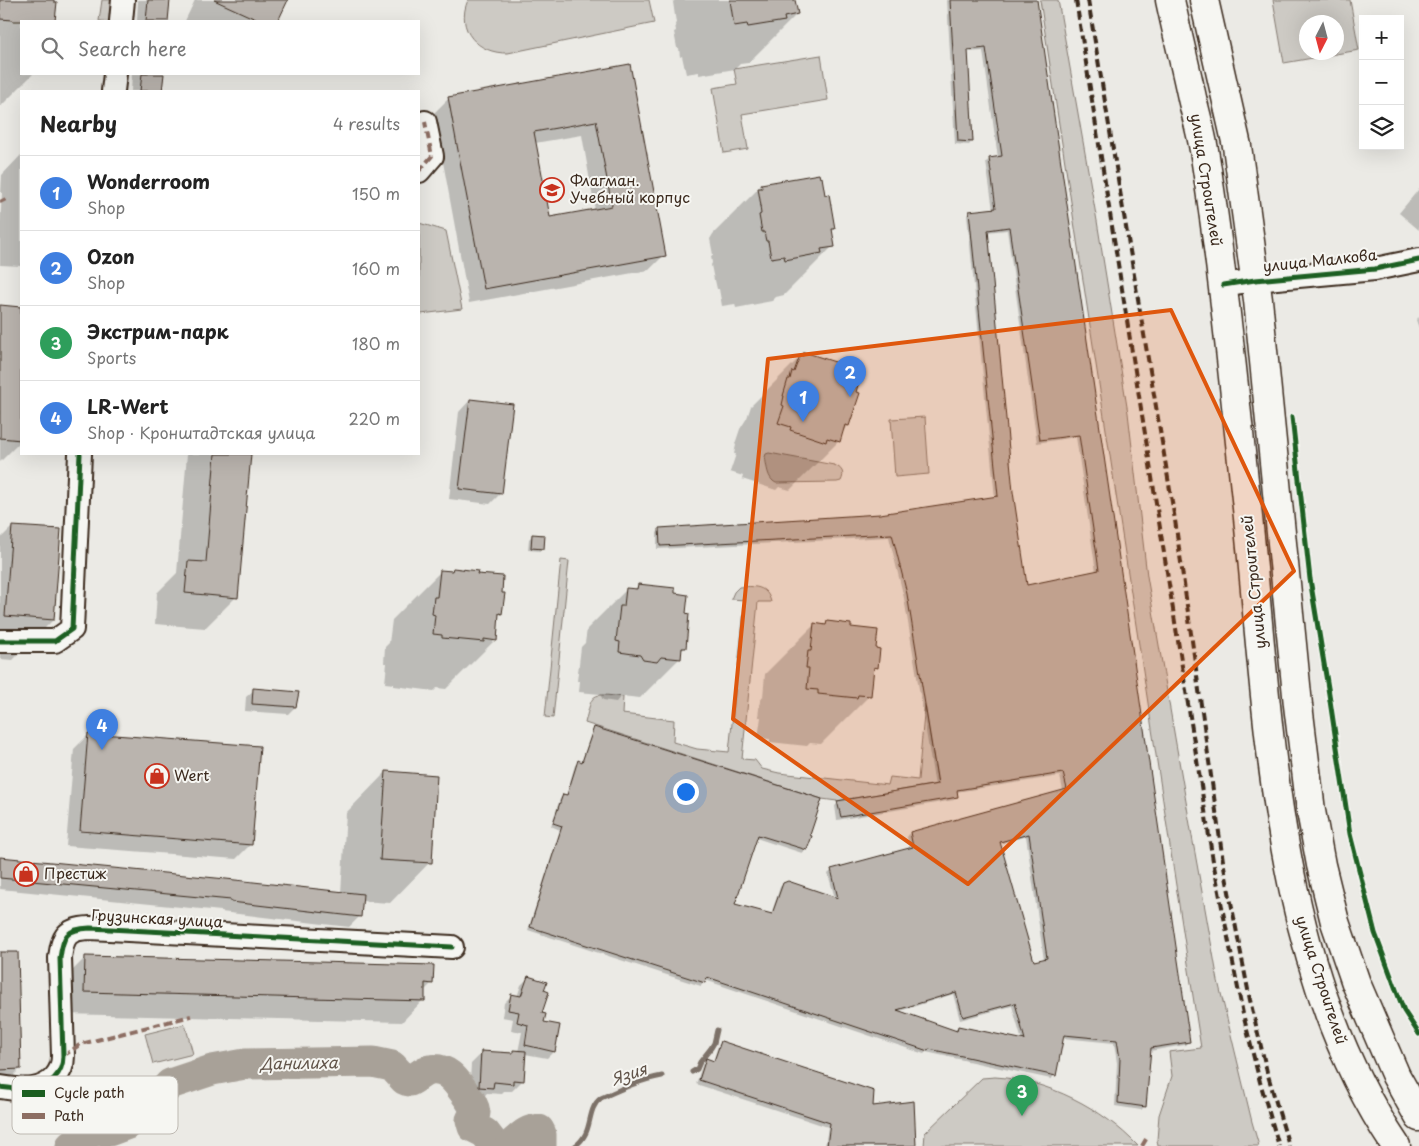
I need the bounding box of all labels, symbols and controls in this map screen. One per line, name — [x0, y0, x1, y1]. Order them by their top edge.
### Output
north arrow — [1299, 15, 1344, 60]
map controls — [1359, 15, 1404, 150]
button: + — [1359, 15, 1404, 60]
search box — [20, 20, 420, 75]
icon: search — [38, 34, 66, 62]
text: Search here — [78, 34, 187, 62]
button: − — [1359, 60, 1404, 105]
button: layers — [1359, 105, 1404, 150]
text: Nearby — [40, 107, 117, 139]
text: 4 results — [333, 111, 400, 135]
street label: улица Строителей — [1186, 112, 1229, 248]
text: Wonderroom — [87, 167, 210, 195]
place label: Флагман. Учебный корпус — [570, 168, 690, 208]
school or university icon: Флагман. Учебный корпус — [539, 177, 565, 203]
text: 1 — [52, 181, 60, 205]
text: 150 m — [352, 181, 400, 205]
text: Shop — [87, 195, 125, 219]
text: Ozon — [87, 242, 135, 270]
street label: улица Малкова — [1262, 242, 1379, 277]
text: 2 — [50, 256, 62, 280]
text: 160 m — [352, 256, 400, 280]
text: Shop — [87, 270, 125, 294]
text: Экстрим-парк — [87, 317, 229, 345]
text: 3 — [51, 331, 61, 355]
text: 180 m — [352, 331, 400, 355]
text: Sports — [87, 345, 136, 369]
pin: 2 — [834, 356, 866, 397]
pin: 1 — [787, 381, 819, 422]
text: LR-Wert — [87, 392, 169, 420]
text: 4 — [51, 406, 61, 430]
text: 220 m — [349, 406, 400, 430]
text: Shop · Кронштадтская улица — [87, 420, 315, 444]
street label: улица Строителей — [1234, 514, 1271, 650]
pin: 4 — [86, 709, 118, 750]
shop icon: Wert — [144, 763, 170, 789]
place label: Wert — [174, 763, 209, 786]
your location — [673, 779, 699, 805]
shop icon: Престиж — [13, 861, 39, 887]
place label: Престиж — [44, 861, 106, 884]
street label: Грузинская улица — [91, 903, 224, 932]
street label: улица Строителей — [1291, 912, 1354, 1047]
water label: Данилиха — [258, 1049, 339, 1075]
water label: Язия — [607, 1055, 651, 1090]
pin: 3 — [1006, 1075, 1038, 1116]
legend — [12, 1076, 178, 1134]
text: Cycle path — [54, 1082, 125, 1103]
text: Path — [54, 1105, 84, 1126]

